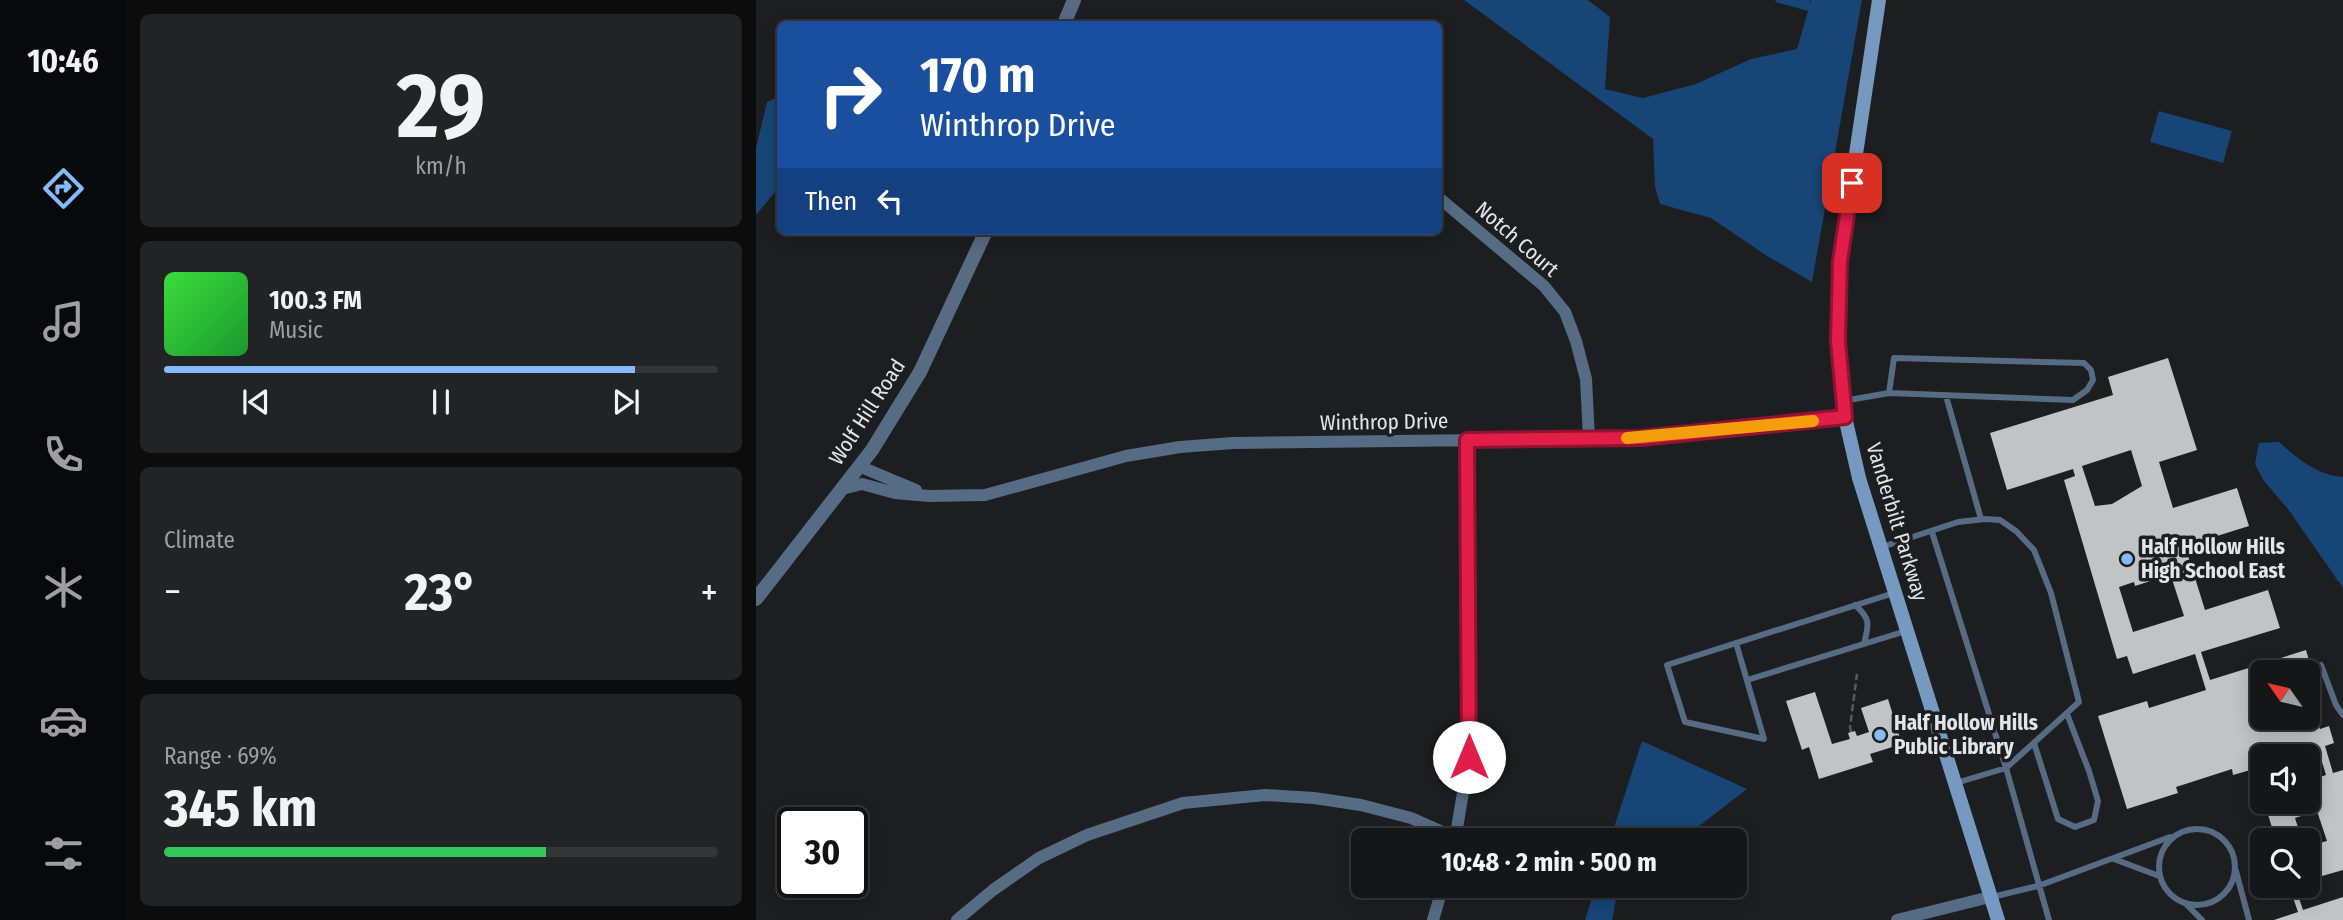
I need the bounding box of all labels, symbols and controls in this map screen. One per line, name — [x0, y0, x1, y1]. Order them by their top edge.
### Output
text: 10:46 — [27, 42, 99, 80]
text: 170 m — [920, 46, 1036, 105]
icon: right — [805, 49, 896, 140]
text: 29 — [397, 52, 485, 161]
text: Winthrop Drive — [920, 106, 1116, 144]
text: km/h — [415, 152, 467, 180]
pin — [1822, 153, 1882, 213]
icon: directions — [39, 164, 88, 213]
icon: arrive — [1833, 164, 1871, 202]
icon: left — [871, 182, 909, 220]
text: Then — [805, 186, 857, 217]
street label: Notch Court — [1470, 196, 1564, 282]
text: 100.3 FM — [269, 285, 362, 316]
icon: music — [39, 297, 88, 346]
text: Music — [269, 316, 323, 344]
street label: Wolf Hill Road — [823, 354, 911, 470]
icon: previous — [237, 383, 275, 421]
icon: pause — [422, 383, 460, 421]
icon: next — [607, 383, 645, 421]
street label: Winthrop Drive — [1320, 408, 1448, 436]
icon: phone — [39, 430, 88, 479]
street label: Vanderbilt Parkway — [1861, 440, 1934, 605]
text: Climate — [164, 526, 235, 554]
place label: Half Hollow Hills High School East — [2141, 534, 2286, 584]
marker: Half Hollow Hills High School East — [2119, 551, 2135, 567]
text: 23° — [404, 561, 477, 624]
icon: climate — [39, 563, 88, 612]
text: − — [164, 569, 181, 615]
text: + — [701, 569, 718, 615]
north arrow — [2250, 660, 2320, 730]
map controls — [2250, 660, 2320, 898]
icon: car — [39, 696, 88, 745]
place label: Half Hollow Hills Public Library — [1894, 710, 2038, 760]
position arrow — [1432, 720, 1506, 794]
marker: Half Hollow Hills Public Library — [1872, 727, 1888, 743]
text: Range · 69% — [164, 742, 277, 770]
button: sound — [2250, 744, 2320, 814]
text: 345 km — [164, 777, 317, 840]
speed limit sign: 30 — [777, 807, 868, 898]
button: search — [2250, 828, 2320, 898]
icon: filters — [39, 829, 88, 878]
text: 10:48 · 2 min · 500 m — [1441, 847, 1657, 878]

